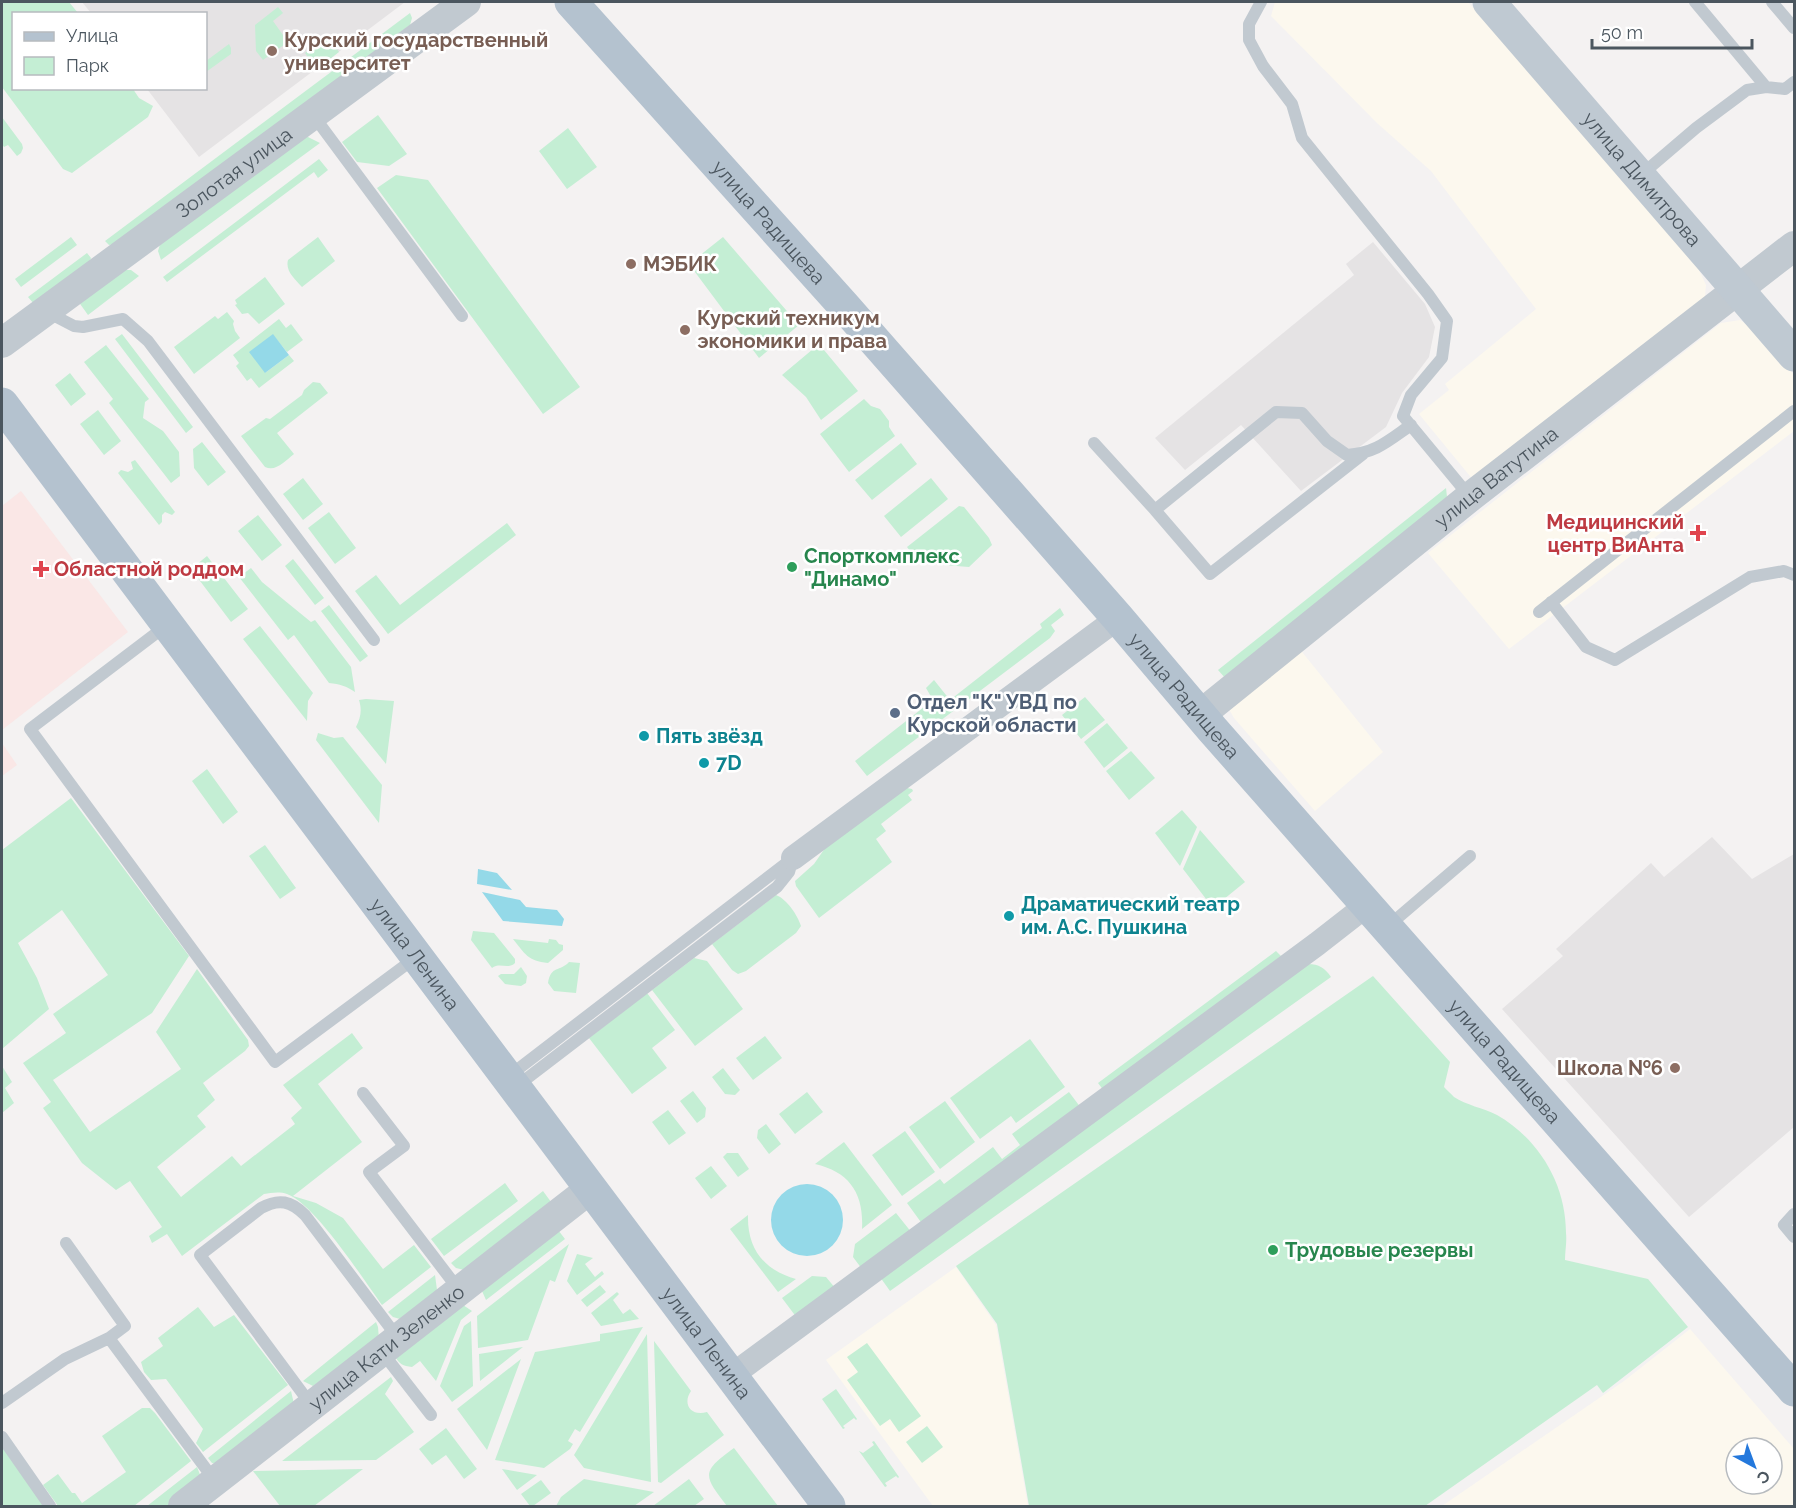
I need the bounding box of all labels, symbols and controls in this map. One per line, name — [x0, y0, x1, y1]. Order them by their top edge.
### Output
legend — [12, 12, 207, 90]
scale bar — [1592, 12, 1752, 50]
text: 50 m — [1601, 22, 1643, 43]
text: Улица — [66, 25, 118, 46]
place label: Курский государственный университет — [284, 28, 548, 75]
marker: Курский государственный университет — [265, 44, 279, 58]
text: Парк — [66, 55, 109, 76]
street label: улица Димитрова — [1577, 107, 1707, 251]
street label: Золотая улица — [171, 122, 297, 223]
street label: улица Радищева — [707, 155, 831, 289]
place label: МЭБИК — [643, 252, 717, 276]
marker: МЭБИК — [624, 257, 638, 271]
place label: Курский техникум экономики и права — [697, 306, 887, 353]
marker: Курский техникум экономики и права — [678, 323, 692, 337]
street label: улица Ватутина — [1430, 421, 1563, 533]
place label: Медицинский центр ВиАнта — [1546, 510, 1684, 557]
marker: Медицинский центр ВиАнта — [1689, 524, 1707, 542]
place label: Спорткомплекс "Динамо" — [804, 544, 960, 591]
place label: Областной роддом — [54, 557, 244, 581]
marker: Областной роддом — [32, 560, 50, 578]
marker: Спорткомплекс "Динамо" — [785, 560, 799, 574]
street label: улица Радищева — [1124, 628, 1245, 764]
place label: Отдел "К" УВД по Курской области — [907, 690, 1077, 737]
marker: Отдел "К" УВД по Курской области — [888, 706, 902, 720]
place label: Пять звёзд — [656, 724, 763, 748]
marker: Пять звёзд — [637, 729, 651, 743]
place label: 7D — [716, 751, 742, 775]
marker: 7D — [697, 756, 711, 770]
place label: Драматический театр им. А.С. Пушкина — [1021, 892, 1240, 939]
street label: улица Ленина — [365, 893, 465, 1015]
marker: Драматический театр им. А.С. Пушкина — [1002, 909, 1016, 923]
street label: улица Радищева — [1443, 994, 1566, 1129]
place label: Школа №6 — [1557, 1056, 1663, 1080]
marker: Школа №6 — [1668, 1061, 1682, 1075]
place label: Трудовые резервы — [1285, 1238, 1474, 1262]
marker: Трудовые резервы — [1266, 1243, 1280, 1257]
street label: улица Кати Зеленко — [304, 1279, 469, 1416]
street label: улица Ленина — [657, 1282, 757, 1404]
north arrow — [1724, 1436, 1784, 1496]
text: С — [1753, 1466, 1774, 1488]

